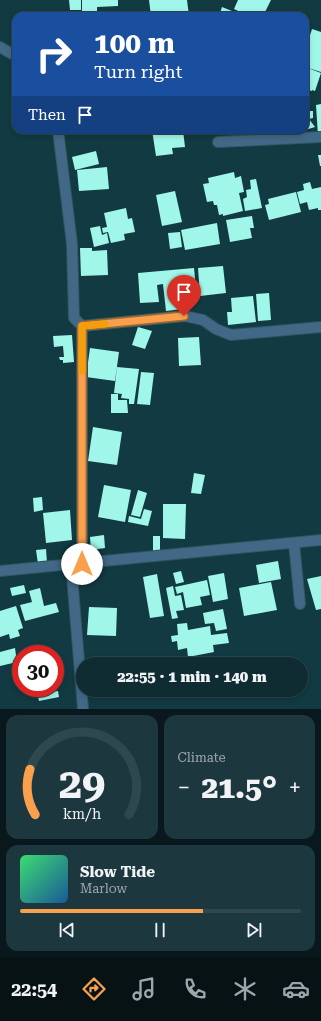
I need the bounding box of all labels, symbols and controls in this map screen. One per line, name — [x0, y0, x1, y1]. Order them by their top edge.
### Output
text: 100 m — [94, 27, 175, 60]
icon: right — [28, 28, 80, 80]
text: Turn right — [94, 61, 182, 82]
icon: arrive — [74, 104, 96, 126]
text: Then — [28, 106, 66, 124]
pin — [167, 275, 201, 316]
icon: arrive — [173, 281, 195, 303]
position arrow — [61, 543, 103, 585]
speed limit sign: 30 — [12, 645, 64, 697]
text: 22:55 · 1 min · 140 m — [117, 668, 267, 686]
text: Climate — [178, 750, 226, 765]
text: 29 — [58, 759, 105, 808]
text: 21.5° — [202, 770, 277, 805]
text: − — [178, 775, 190, 800]
text: + — [289, 775, 301, 800]
text: km/h — [63, 806, 101, 822]
text: Slow Tide — [80, 863, 155, 881]
text: Marlow — [80, 881, 127, 896]
icon: previous — [56, 919, 78, 941]
icon: pause — [149, 919, 171, 941]
icon: next — [243, 919, 265, 941]
icon: directions — [80, 975, 108, 1003]
icon: music — [130, 975, 158, 1003]
icon: phone — [181, 975, 209, 1003]
icon: climate — [231, 975, 259, 1003]
icon: car — [282, 975, 310, 1003]
text: 22:54 — [11, 979, 57, 1000]

